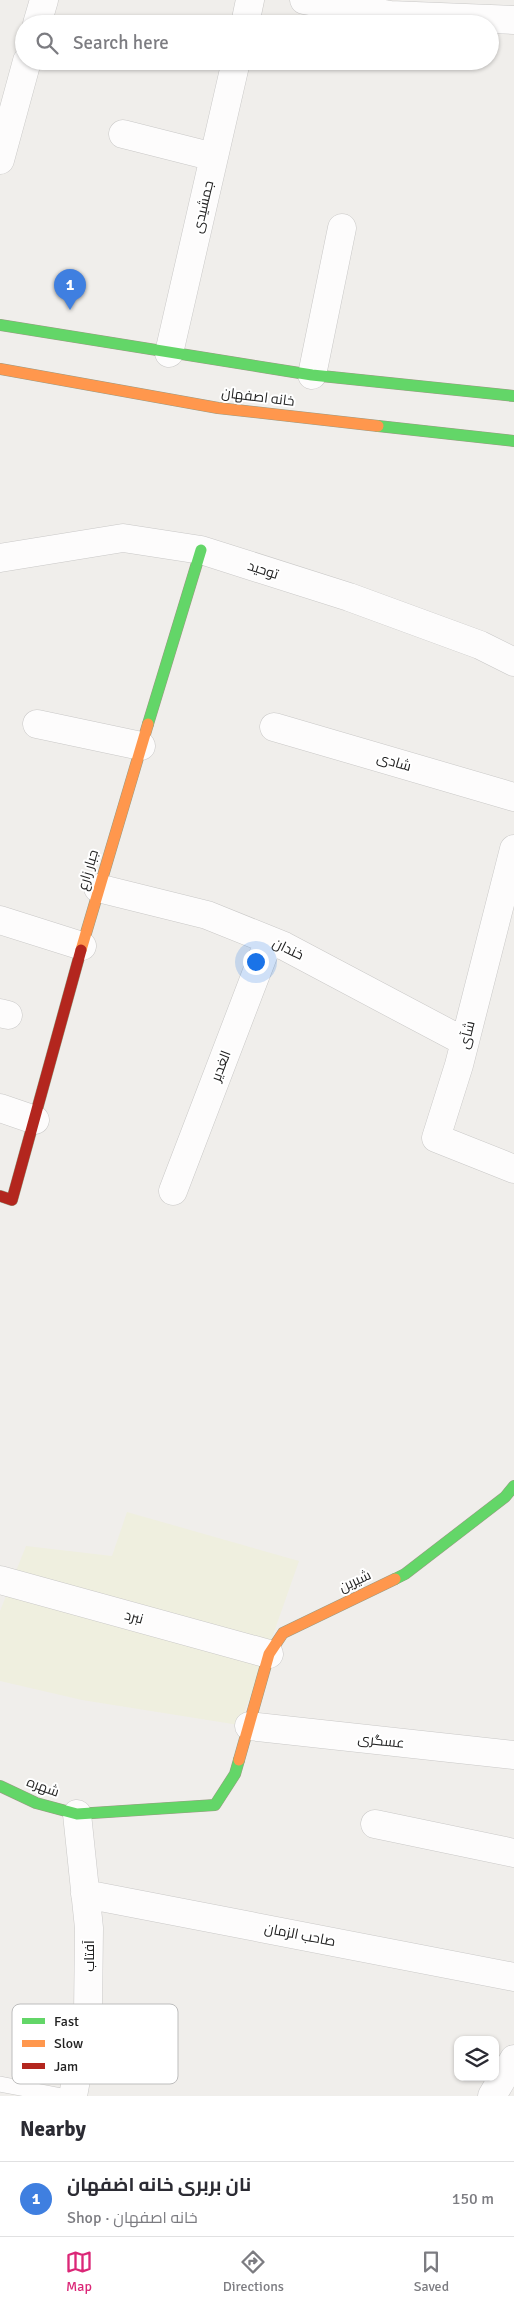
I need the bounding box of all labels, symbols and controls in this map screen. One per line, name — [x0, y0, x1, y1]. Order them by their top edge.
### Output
search box — [15, 15, 499, 70]
icon: search — [33, 29, 61, 57]
text: Search here — [73, 31, 169, 55]
street label: جمشیدی — [189, 179, 217, 235]
pin: 1 — [54, 269, 86, 310]
street label: خانه اصفهان — [220, 384, 296, 410]
street label: توحید — [246, 557, 281, 583]
street label: شادی — [375, 749, 413, 775]
street label: جبار زارع — [74, 848, 102, 892]
street label: خندان — [270, 934, 306, 964]
your location — [243, 949, 269, 975]
street label: شآی — [455, 1019, 479, 1051]
street label: الغدیر — [207, 1048, 235, 1085]
street label: شیرین — [336, 1566, 374, 1596]
street label: نبرد — [123, 1606, 145, 1628]
street label: عسگری — [357, 1730, 405, 1752]
street label: شهره — [24, 1773, 62, 1801]
street label: صاحب الزمان — [263, 1920, 337, 1950]
street label: آفتاب — [81, 1940, 98, 1972]
legend — [12, 2004, 178, 2084]
text: Fast — [54, 2013, 79, 2030]
text: Slow — [54, 2035, 83, 2052]
map controls — [454, 2036, 499, 2081]
button: layers — [454, 2036, 499, 2081]
text: Jam — [54, 2058, 78, 2075]
text: Nearby — [20, 2116, 86, 2142]
text: نان بربری خانه اضفهان — [67, 2173, 251, 2197]
text: 1 — [32, 2189, 40, 2209]
text: 150 m — [452, 2189, 494, 2209]
text: Shop · خانه اصفهان — [67, 2208, 198, 2228]
tab: Map — [65, 2248, 93, 2295]
tab: Directions — [223, 2248, 284, 2295]
tab: Saved — [414, 2248, 449, 2295]

